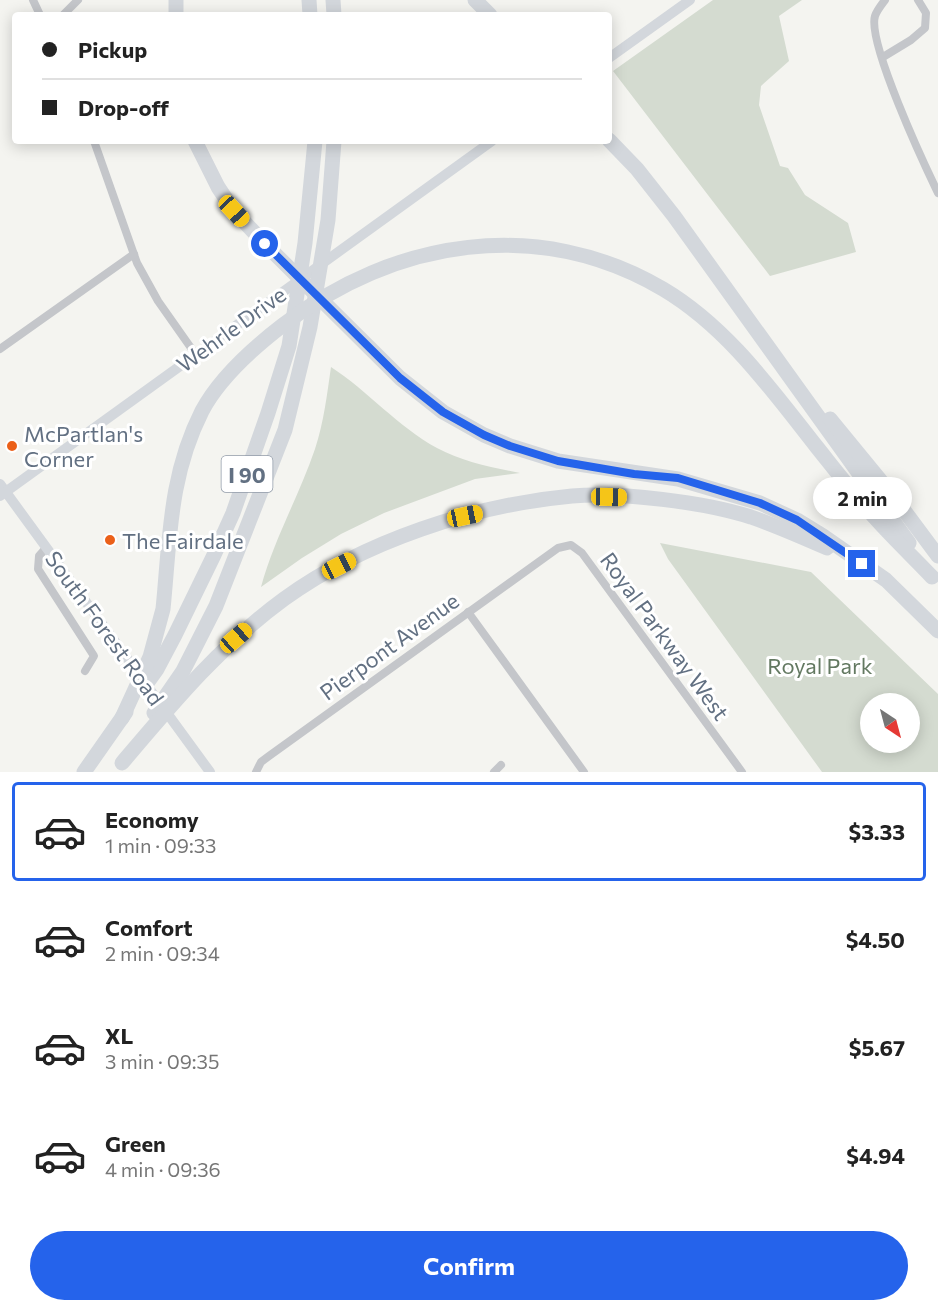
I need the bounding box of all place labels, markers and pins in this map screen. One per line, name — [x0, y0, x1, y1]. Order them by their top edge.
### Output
place label: McPartlan's Corner — [24, 420, 143, 472]
marker: McPartlan's Corner — [5, 439, 19, 453]
place label: The Fairdale — [122, 527, 244, 554]
marker: The Fairdale — [103, 533, 117, 547]

